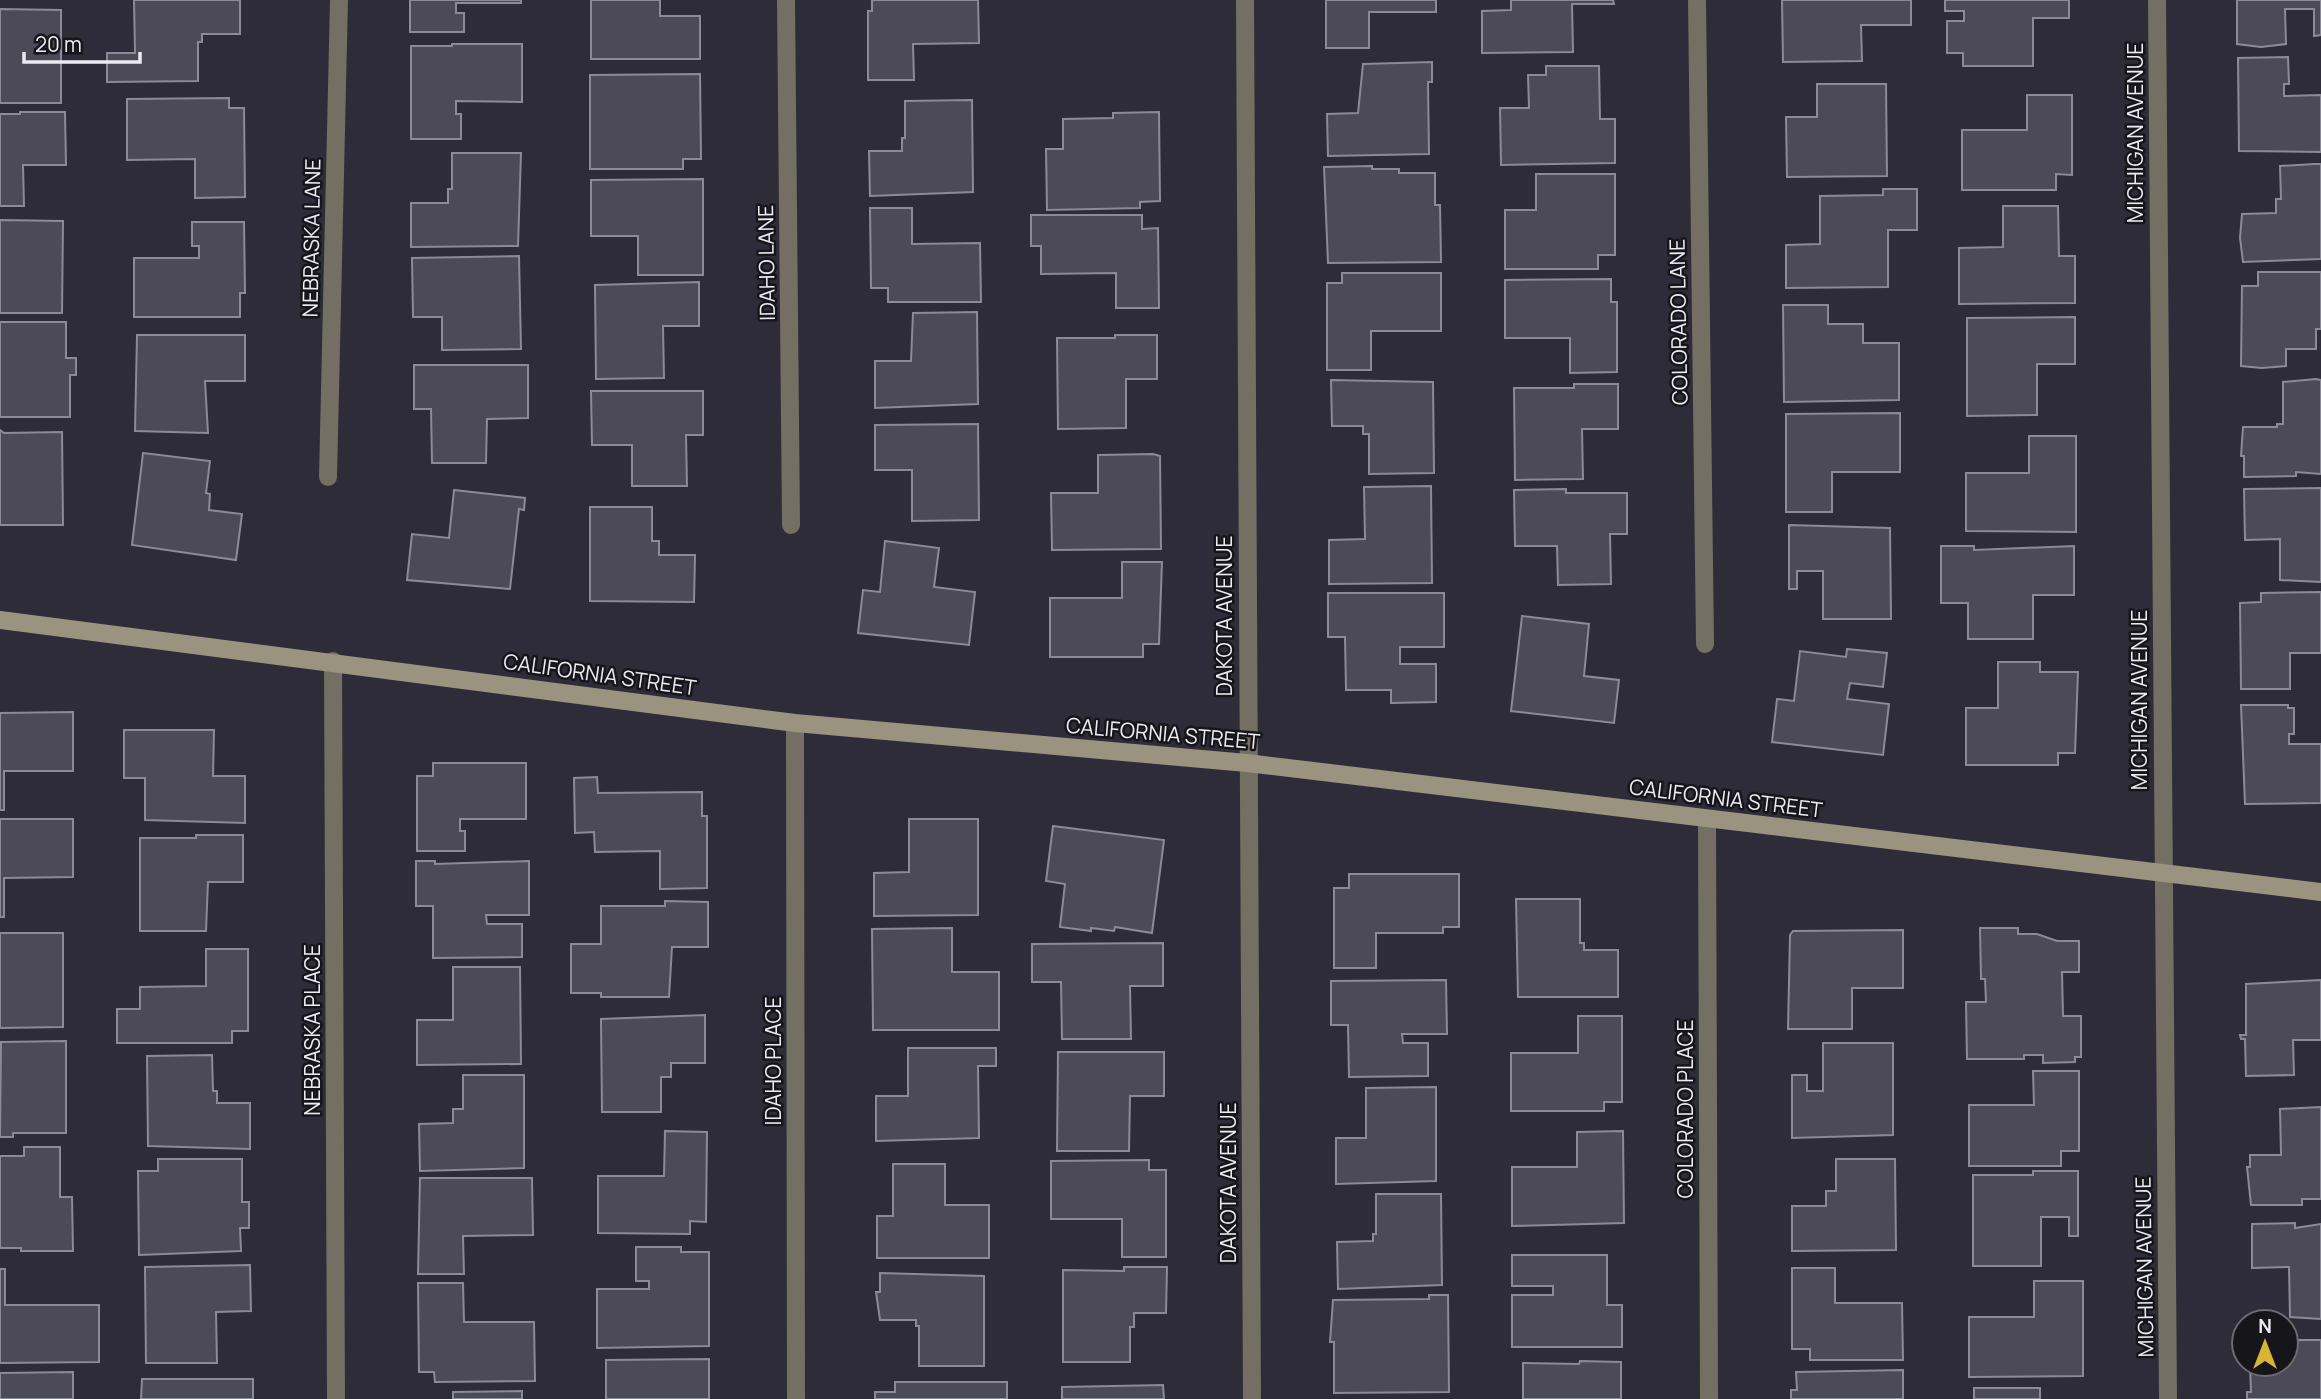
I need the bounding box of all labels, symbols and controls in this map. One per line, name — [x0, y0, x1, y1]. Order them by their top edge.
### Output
scale bar — [24, 21, 140, 65]
text: 20 m — [35, 30, 82, 58]
street label: MICHIGAN AVENUE — [2121, 43, 2149, 223]
street label: NEBRASKA LANE — [296, 158, 326, 318]
street label: IDAHO LANE — [751, 205, 781, 321]
street label: COLORADO LANE — [1663, 239, 1693, 405]
street label: DAKOTA AVENUE — [1210, 536, 1238, 696]
street label: MICHIGAN AVENUE — [2125, 610, 2153, 790]
street label: CALIFORNIA STREET — [502, 647, 699, 701]
street label: CALIFORNIA STREET — [1065, 711, 1262, 755]
street label: CALIFORNIA STREET — [1628, 772, 1825, 824]
street label: NEBRASKA PLACE — [298, 944, 326, 1116]
street label: IDAHO PLACE — [759, 997, 787, 1125]
street label: COLORADO PLACE — [1671, 1019, 1699, 1199]
street label: DAKOTA AVENUE — [1214, 1103, 1242, 1263]
street label: MICHIGAN AVENUE — [2128, 1176, 2160, 1358]
north arrow — [2230, 1308, 2300, 1378]
text: N — [2258, 1313, 2272, 1339]

